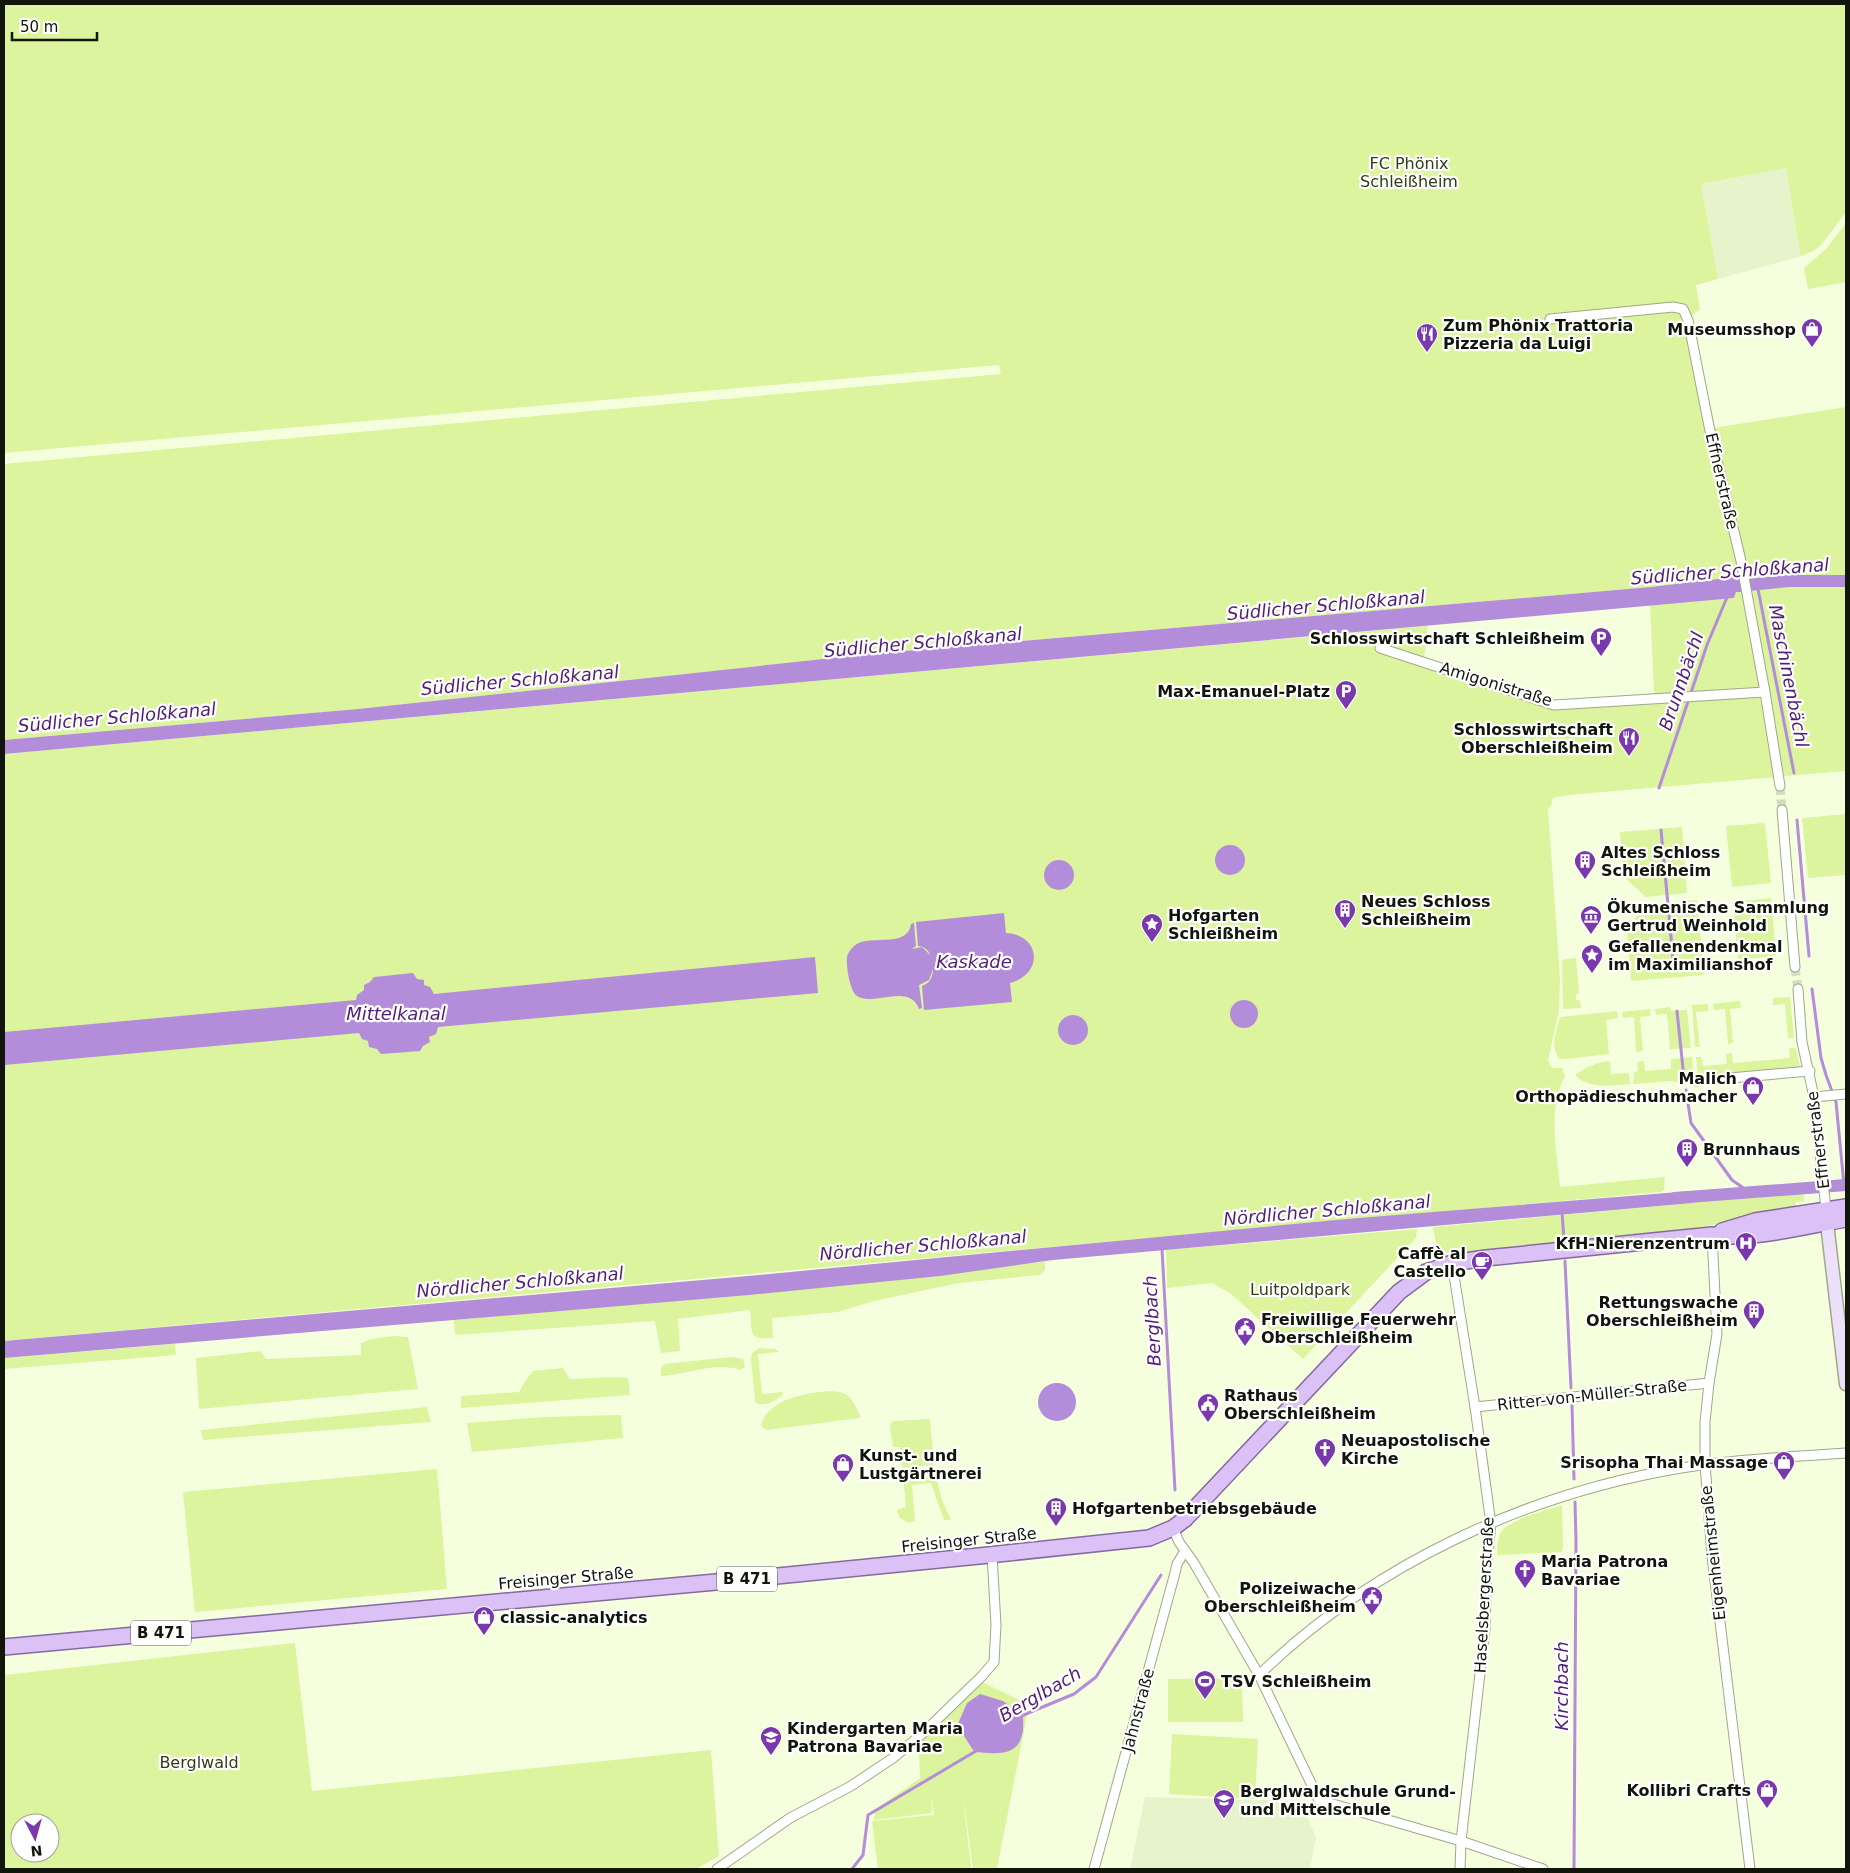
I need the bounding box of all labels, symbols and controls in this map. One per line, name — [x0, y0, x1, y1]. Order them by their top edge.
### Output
scale bar — [12, 10, 98, 42]
text: 50 m — [20, 18, 58, 36]
park label: FC Phönix Schleißheim — [1360, 154, 1458, 191]
place label: Zum Phönix Trattoria Pizzeria da Luigi — [1443, 316, 1633, 353]
shop icon: Museumsshop — [1800, 317, 1824, 348]
place label: Museumsshop — [1667, 320, 1796, 339]
restaurant icon: Zum Phönix Trattoria Pizzeria da Luigi — [1415, 322, 1439, 353]
street label: Effnerstraße — [1702, 431, 1742, 531]
water label: Südlicher Schloßkanal — [1630, 554, 1830, 588]
water label: Südlicher Schloßkanal — [1226, 586, 1426, 624]
water label: Maschinenbächl — [1765, 603, 1813, 749]
water label: Südlicher Schloßkanal — [823, 623, 1023, 661]
parking icon: Schlosswirtschaft Schleißheim — [1589, 626, 1613, 657]
place label: Schlosswirtschaft Schleißheim — [1310, 629, 1585, 648]
water label: Brunnbächl — [1654, 629, 1708, 733]
street label: Amigonistraße — [1438, 658, 1554, 710]
water label: Südlicher Schloßkanal — [420, 661, 620, 699]
parking icon: Max-Emanuel-Platz — [1334, 679, 1358, 710]
place label: Max-Emanuel-Platz — [1157, 682, 1330, 701]
water label: Südlicher Schloßkanal — [17, 698, 217, 736]
place label: Schlosswirtschaft Oberschleißheim — [1453, 720, 1613, 757]
restaurant icon: Schlosswirtschaft Oberschleißheim — [1617, 726, 1641, 757]
place label: Altes Schloss Schleißheim — [1601, 843, 1720, 880]
building icon: Altes Schloss Schleißheim — [1573, 849, 1597, 880]
place label: Neues Schloss Schleißheim — [1361, 892, 1491, 929]
building icon: Neues Schloss Schleißheim — [1333, 898, 1357, 929]
place label: Ökumenische Sammlung Gertrud Weinhold — [1607, 898, 1829, 935]
museum icon: Ökumenische Sammlung Gertrud Weinhold — [1579, 904, 1603, 935]
place label: Hofgarten Schleißheim — [1168, 906, 1278, 943]
place icon: Hofgarten Schleißheim — [1140, 912, 1164, 943]
place label: Gefallenendenkmal im Maximilianshof — [1608, 937, 1782, 974]
place icon: Gefallenendenkmal im Maximilianshof — [1580, 943, 1604, 974]
water label: Kaskade — [936, 951, 1012, 972]
water label: Mittelkanal — [346, 1003, 446, 1024]
place label: Malich Orthopädieschuhmacher — [1515, 1069, 1737, 1106]
shop icon: Malich Orthopädieschuhmacher — [1741, 1075, 1765, 1106]
street label: Effnerstraße — [1803, 1090, 1833, 1190]
building icon: Brunnhaus — [1675, 1137, 1699, 1168]
place label: Brunnhaus — [1703, 1140, 1800, 1159]
water label: Nördlicher Schloßkanal — [1223, 1190, 1431, 1230]
water label: Nördlicher Schloßkanal — [819, 1225, 1027, 1265]
hospital icon: KfH-Nierenzentrum — [1734, 1231, 1758, 1262]
place label: KfH-Nierenzentrum — [1556, 1234, 1730, 1253]
place label: Caffè al Castello — [1393, 1244, 1466, 1281]
cafe icon: Caffè al Castello — [1470, 1250, 1494, 1281]
water label: Nördlicher Schloßkanal — [416, 1262, 624, 1302]
water label: Berglbach — [1139, 1275, 1165, 1367]
park label: Luitpoldpark — [1250, 1280, 1351, 1299]
place label: Rettungswache Oberschleißheim — [1586, 1293, 1738, 1330]
building icon: Rettungswache Oberschleißheim — [1742, 1299, 1766, 1330]
place label: Freiwillige Feuerwehr Oberschleißheim — [1261, 1310, 1456, 1347]
public building icon: Freiwillige Feuerwehr Oberschleißheim — [1233, 1316, 1257, 1347]
street label: Ritter-von-Müller-Straße — [1496, 1376, 1688, 1414]
place label: Rathaus Oberschleißheim — [1224, 1386, 1376, 1423]
public building icon: Rathaus Oberschleißheim — [1196, 1392, 1220, 1423]
place label: Neuapostolische Kirche — [1341, 1431, 1490, 1468]
church icon: Neuapostolische Kirche — [1313, 1437, 1337, 1468]
place label: Kunst- und Lustgärtnerei — [859, 1446, 982, 1483]
shop icon: Srisopha Thai Massage — [1772, 1450, 1796, 1481]
shop icon: Kunst- und Lustgärtnerei — [831, 1452, 855, 1483]
place label: Srisopha Thai Massage — [1560, 1453, 1768, 1472]
street label: Eigenheimstraße — [1696, 1485, 1730, 1621]
building icon: Hofgartenbetriebsgebäude — [1044, 1496, 1068, 1527]
place label: Hofgartenbetriebsgebäude — [1072, 1499, 1317, 1518]
street label: Haselsbergerstraße — [1470, 1516, 1498, 1674]
street label: Freisinger Straße — [900, 1523, 1038, 1557]
place label: Maria Patrona Bavariae — [1541, 1552, 1668, 1589]
church icon: Maria Patrona Bavariae — [1513, 1558, 1537, 1589]
street label: Freisinger Straße — [497, 1563, 635, 1593]
road number: B 471 — [717, 1566, 777, 1592]
place label: Polizeiwache Oberschleißheim — [1204, 1579, 1356, 1616]
public building icon: Polizeiwache Oberschleißheim — [1360, 1585, 1384, 1616]
shop icon: classic-analytics — [472, 1605, 496, 1636]
place label: classic-analytics — [500, 1608, 647, 1627]
road number: B 471 — [131, 1620, 191, 1646]
water label: Kirchbach — [1551, 1641, 1572, 1731]
water label: Berglbach — [995, 1662, 1085, 1726]
street label: Jahnstraße — [1117, 1666, 1158, 1755]
sports icon: TSV Schleißheim — [1193, 1669, 1217, 1700]
place label: TSV Schleißheim — [1221, 1672, 1372, 1691]
place label: Kindergarten Maria Patrona Bavariae — [787, 1719, 963, 1756]
school or university icon: Kindergarten Maria Patrona Bavariae — [759, 1725, 783, 1756]
park label: Berglwald — [159, 1753, 239, 1772]
shop icon: Kollibri Crafts — [1755, 1778, 1779, 1809]
place label: Kollibri Crafts — [1626, 1781, 1751, 1800]
place label: Berglwaldschule Grund- und Mittelschule — [1240, 1782, 1456, 1819]
school or university icon: Berglwaldschule Grund- und Mittelschule — [1212, 1788, 1236, 1819]
north arrow — [10, 1813, 60, 1863]
text: N — [30, 1842, 43, 1859]

